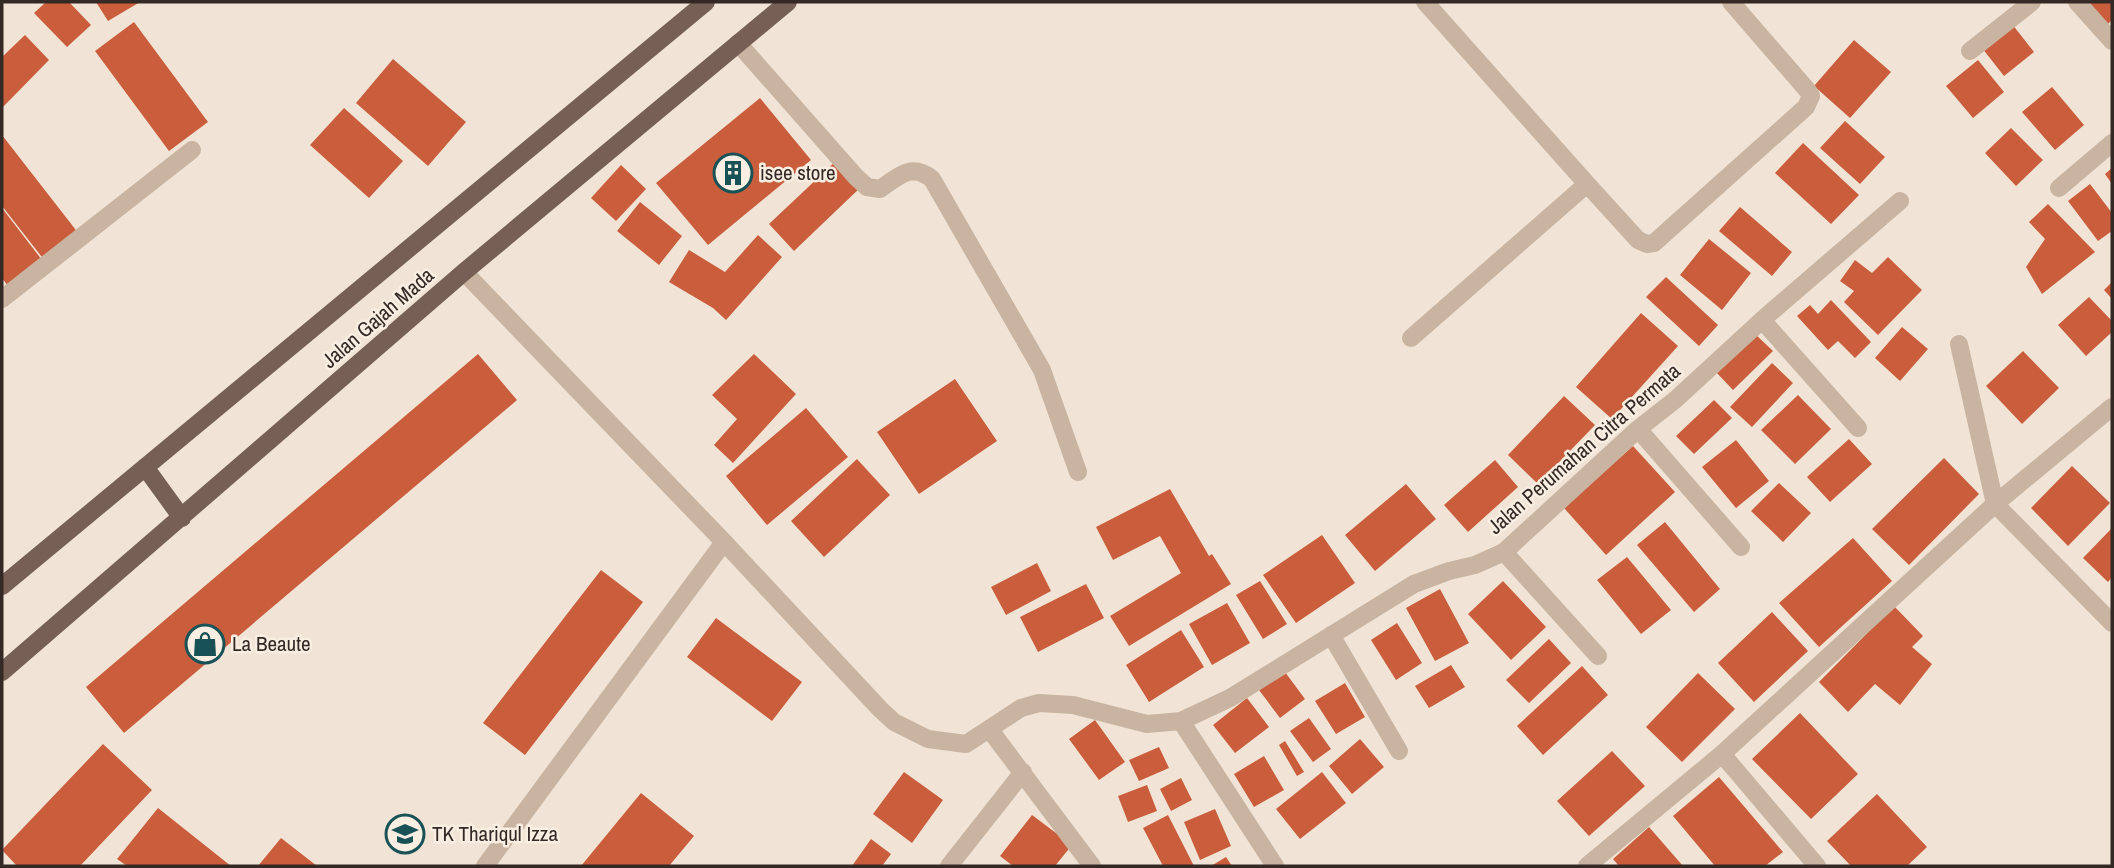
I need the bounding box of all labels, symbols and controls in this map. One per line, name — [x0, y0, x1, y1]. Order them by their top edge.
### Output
building icon: isee store — [712, 152, 754, 194]
place label: isee store — [760, 158, 836, 187]
street label: Jalan Gajah Mada — [315, 261, 440, 374]
street label: Jalan Perumahan Citra Permata — [1481, 356, 1687, 541]
shop icon: La Beaute — [184, 623, 226, 665]
place label: La Beaute — [232, 629, 311, 658]
school or university icon: TK Thariqul Izza — [384, 813, 426, 855]
place label: TK Thariqul Izza — [432, 819, 558, 848]

